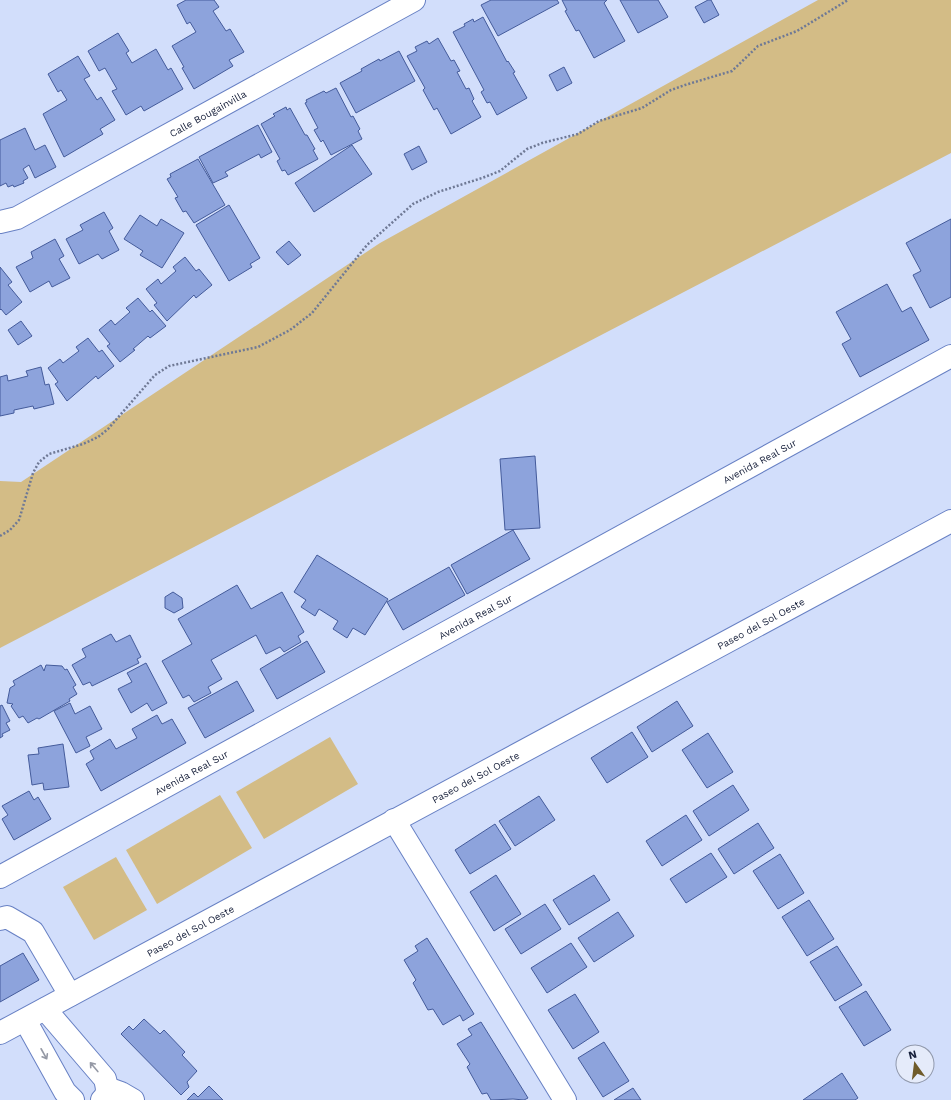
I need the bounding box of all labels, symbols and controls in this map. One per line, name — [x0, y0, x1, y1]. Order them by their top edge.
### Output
street label: Calle Bougainvilla — [167, 88, 248, 139]
street label: Avenida Real Sur — [721, 436, 798, 485]
street label: Avenida Real Sur — [437, 592, 514, 641]
street label: Paseo del Sol Oeste — [715, 595, 807, 651]
street label: Avenida Real Sur — [153, 748, 230, 797]
street label: Paseo del Sol Oeste — [430, 749, 521, 805]
street label: Paseo del Sol Oeste — [145, 903, 236, 959]
north arrow — [895, 1044, 935, 1084]
text: N — [907, 1047, 918, 1062]
one-way arrow — [41, 1048, 49, 1060]
one-way arrow — [90, 1061, 99, 1072]

